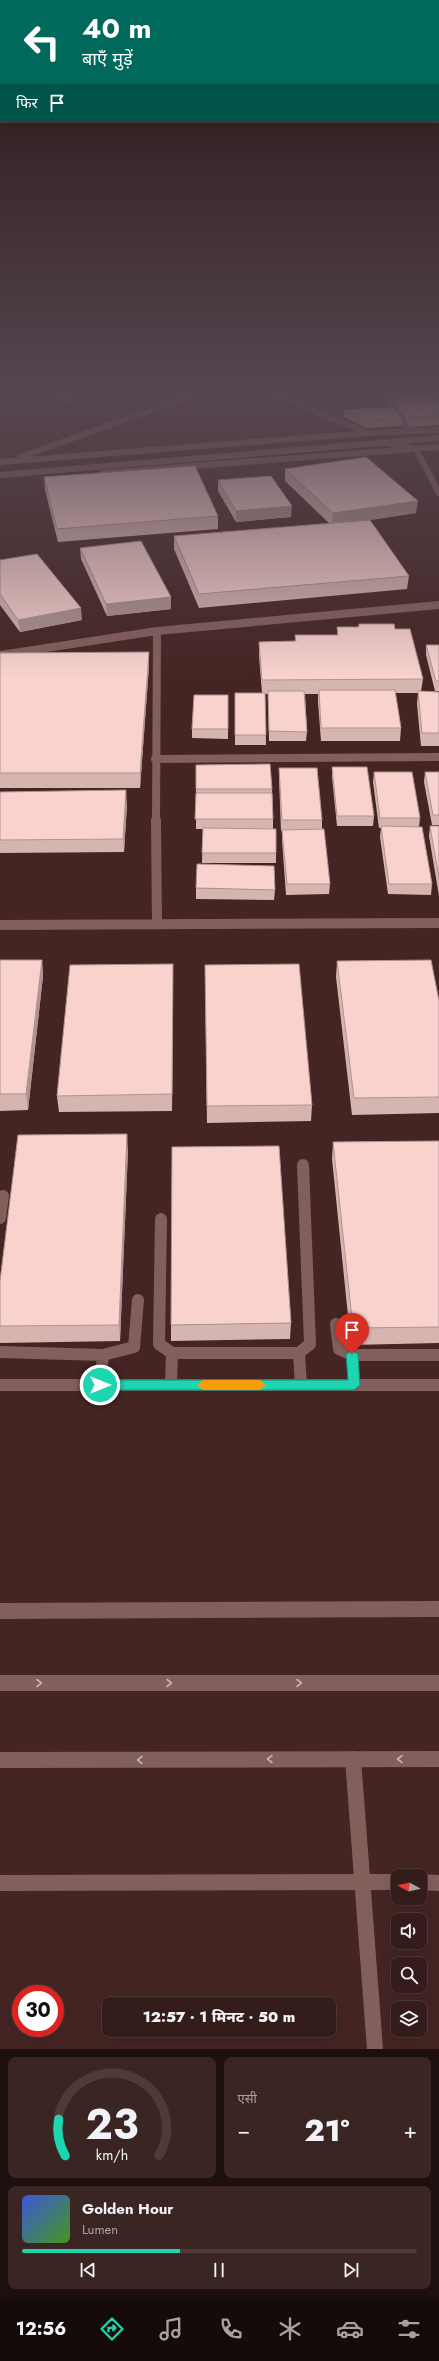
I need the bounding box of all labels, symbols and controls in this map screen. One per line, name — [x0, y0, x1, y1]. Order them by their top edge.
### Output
text: 40 m — [82, 8, 151, 49]
icon: left — [16, 16, 68, 68]
text: बाएँ मुड़ें — [82, 46, 133, 72]
text: फिर — [16, 92, 38, 114]
icon: arrive — [46, 92, 68, 114]
pin — [335, 1313, 369, 1354]
icon: arrive — [341, 1319, 363, 1341]
position arrow — [79, 1364, 121, 1406]
one-way arrow — [36, 1679, 42, 1687]
one-way arrow — [166, 1679, 172, 1687]
one-way arrow — [296, 1679, 302, 1687]
one-way arrow — [267, 1755, 273, 1763]
one-way arrow — [397, 1755, 403, 1763]
one-way arrow — [137, 1756, 143, 1764]
north arrow — [391, 1869, 427, 1905]
map controls — [391, 1869, 427, 2037]
button: sound — [391, 1913, 427, 1949]
button: search — [391, 1957, 427, 1993]
speed limit sign: 30 — [12, 1985, 64, 2037]
button: layers — [391, 2001, 427, 2037]
text: 12:57 · 1 मिनट · 50 m — [143, 2006, 295, 2028]
text: एसी — [238, 2089, 257, 2108]
text: 23 — [85, 2093, 138, 2154]
text: 21° — [304, 2109, 350, 2152]
text: − — [238, 2114, 250, 2146]
text: + — [403, 2114, 417, 2146]
text: km/h — [96, 2144, 128, 2164]
text: Golden Hour — [82, 2198, 174, 2220]
text: Lumen — [82, 2220, 118, 2239]
icon: previous — [77, 2259, 99, 2281]
icon: pause — [208, 2259, 230, 2281]
icon: next — [340, 2259, 362, 2281]
icon: directions — [98, 2315, 126, 2343]
icon: music — [157, 2315, 185, 2343]
icon: phone — [217, 2315, 245, 2343]
icon: climate — [276, 2315, 304, 2343]
icon: car — [336, 2315, 364, 2343]
icon: filters — [395, 2315, 423, 2343]
text: 12:56 — [16, 2316, 66, 2342]

